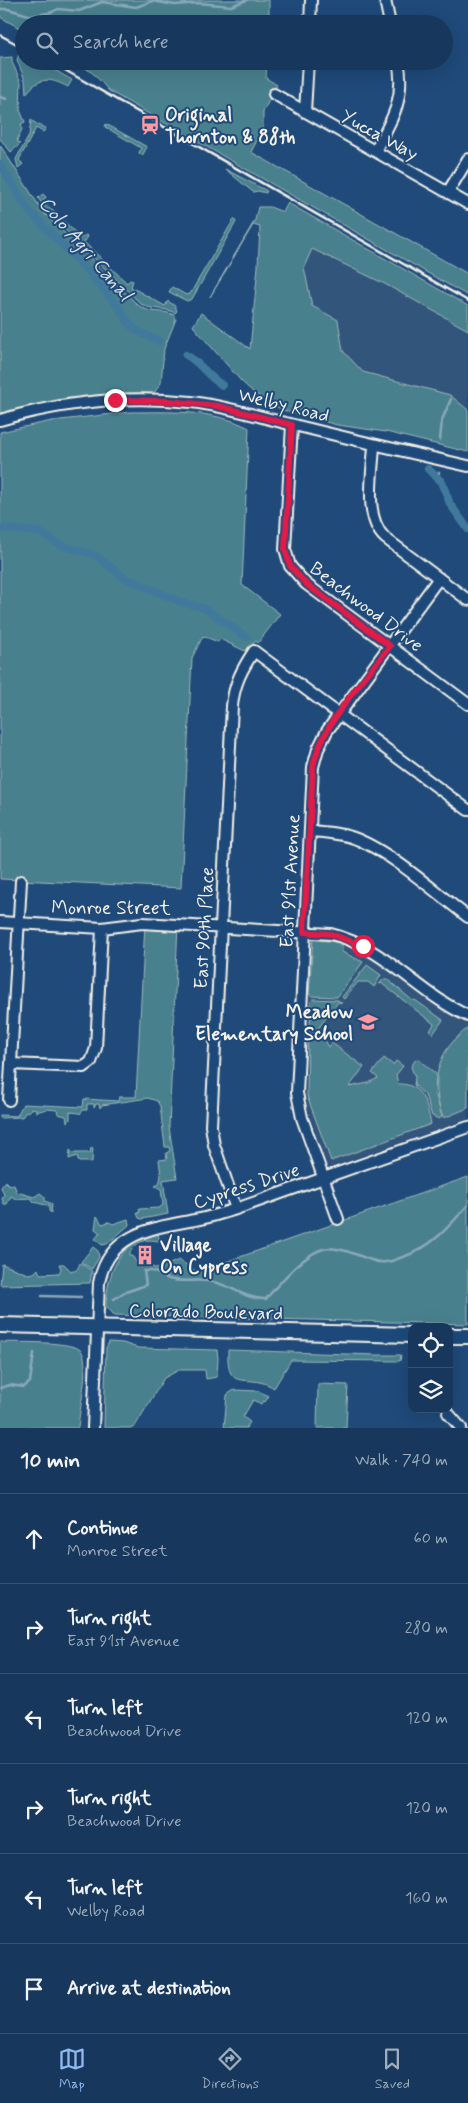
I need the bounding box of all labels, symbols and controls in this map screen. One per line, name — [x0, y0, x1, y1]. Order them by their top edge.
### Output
search box — [15, 15, 453, 70]
icon: search — [33, 29, 61, 57]
text: Search here — [73, 30, 169, 55]
place label: Original Thornton & 88th — [165, 103, 295, 150]
street label: Yucca Way — [336, 104, 422, 167]
station icon: Original Thornton & 88th — [139, 114, 161, 136]
water label: Colo Agri Canal — [32, 191, 139, 309]
street label: Welby Road — [235, 382, 332, 430]
route end — [104, 389, 127, 412]
street label: Beachwood Drive — [304, 556, 428, 658]
street label: East 91st Avenue — [275, 814, 306, 949]
street label: East 90th Place — [189, 867, 220, 990]
street label: Monroe Street — [51, 896, 171, 921]
route start — [352, 935, 375, 958]
place label: Meadow Elementary School — [195, 1000, 353, 1047]
school or university icon: Meadow Elementary School — [357, 1011, 379, 1033]
street label: Cypress Drive — [190, 1157, 303, 1215]
place label: Village On Cypress — [160, 1233, 248, 1280]
building icon: Village On Cypress — [134, 1244, 156, 1266]
street label: Colorado Boulevard — [129, 1299, 283, 1326]
map controls — [408, 1323, 453, 1413]
button: locate — [408, 1323, 453, 1368]
button: layers — [408, 1368, 453, 1413]
text: 10 min — [20, 1447, 80, 1475]
text: Walk · 740 m — [355, 1450, 448, 1471]
text: Continue — [67, 1516, 138, 1541]
icon: ahead — [20, 1525, 48, 1553]
text: 60 m — [414, 1528, 448, 1549]
text: Monroe Street — [67, 1541, 168, 1562]
text: Turn right — [67, 1606, 151, 1631]
icon: right — [20, 1615, 48, 1643]
text: 280 m — [405, 1618, 448, 1639]
text: East 91st Avenue — [67, 1631, 180, 1652]
text: Turn left — [67, 1696, 143, 1721]
icon: left — [20, 1705, 48, 1733]
text: 120 m — [406, 1708, 448, 1729]
text: Beachwood Drive — [67, 1721, 181, 1742]
text: Turn right — [67, 1786, 151, 1811]
icon: right — [20, 1795, 48, 1823]
text: 120 m — [406, 1798, 448, 1819]
text: Beachwood Drive — [67, 1811, 181, 1832]
text: Turn left — [67, 1876, 143, 1901]
icon: left — [20, 1885, 48, 1913]
text: 160 m — [405, 1888, 448, 1909]
text: Welby Road — [67, 1901, 145, 1922]
icon: arrive — [20, 1975, 48, 2003]
text: Arrive at destination — [67, 1976, 231, 2001]
tab: Map — [58, 2045, 86, 2093]
tab: Directions — [202, 2045, 259, 2093]
tab: Saved — [375, 2045, 410, 2093]

